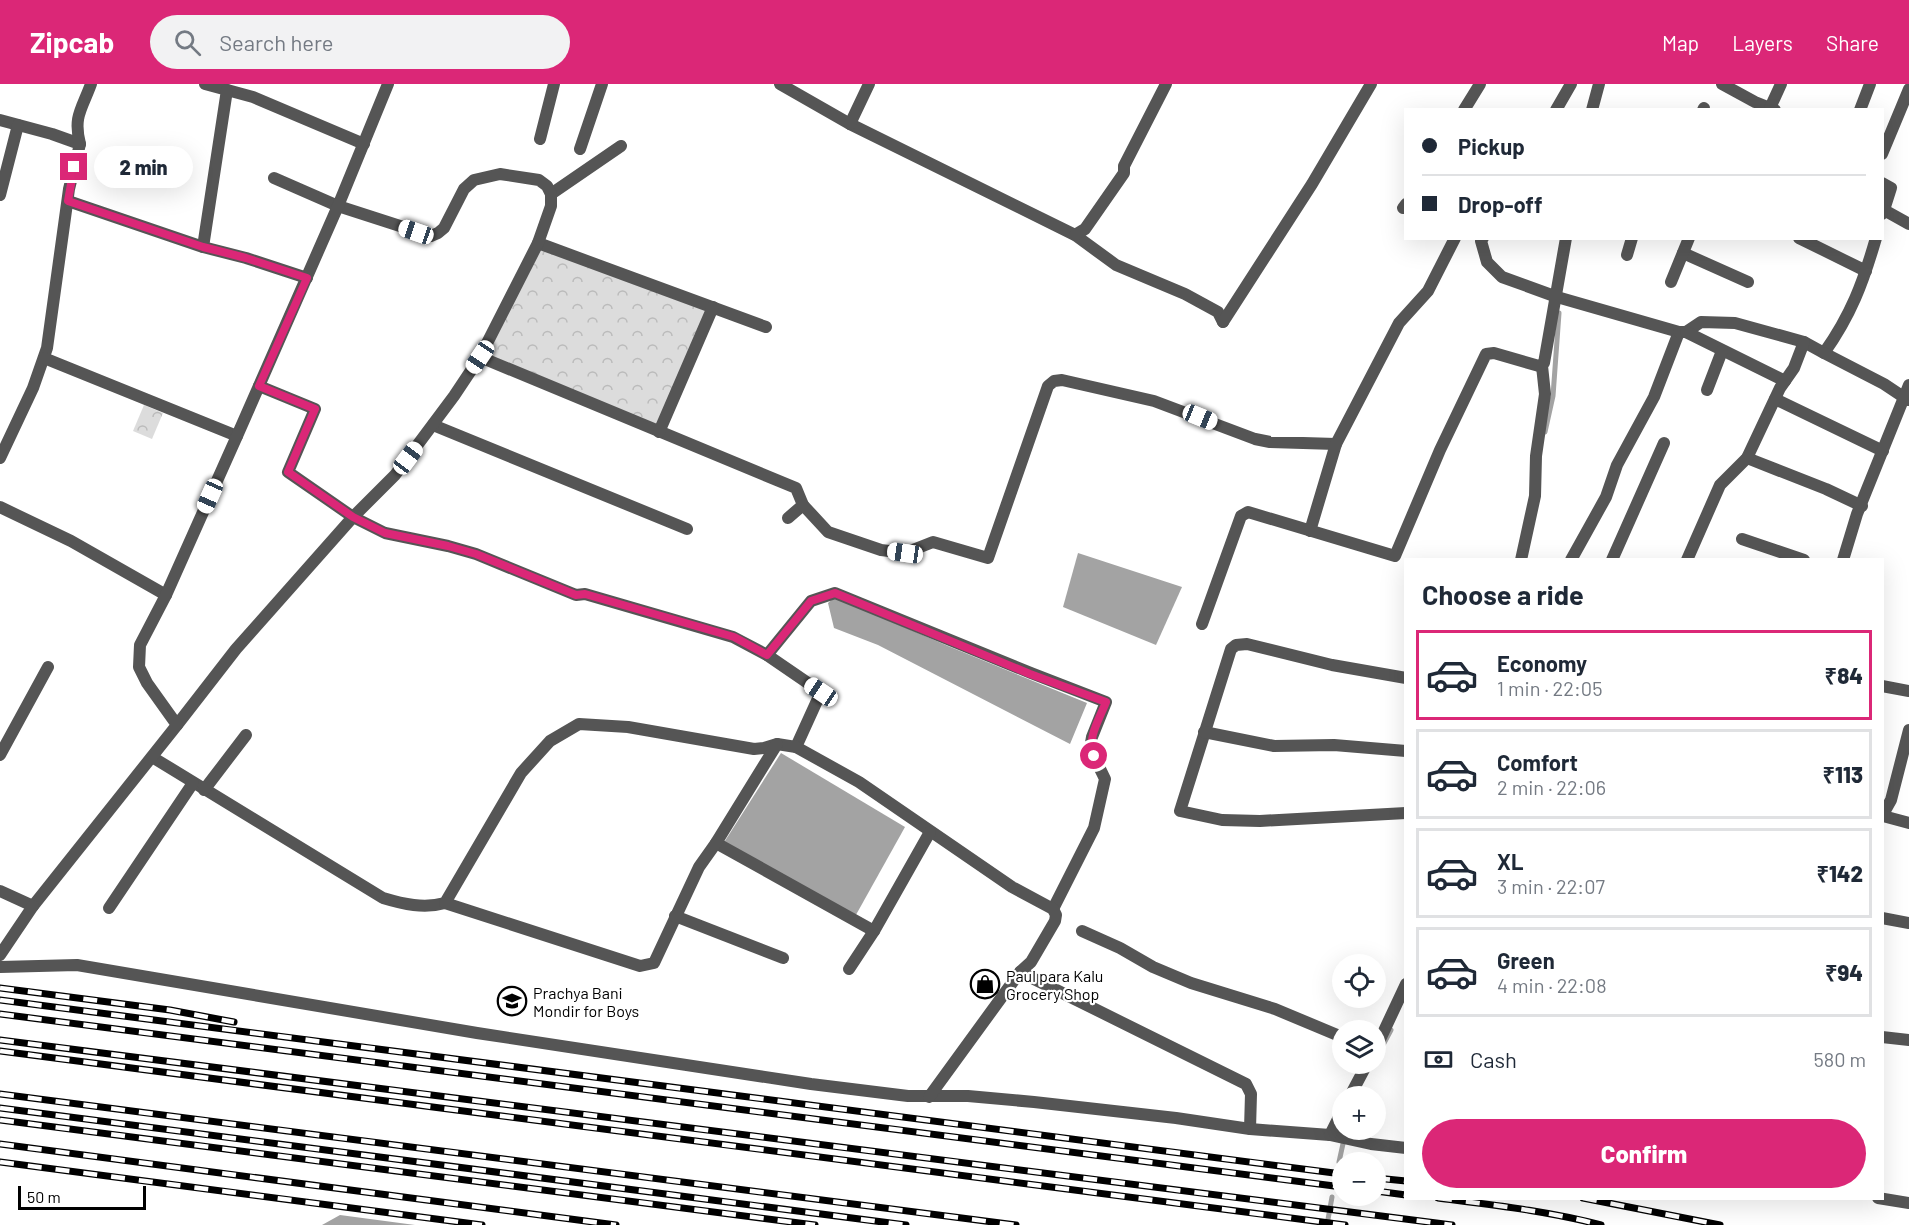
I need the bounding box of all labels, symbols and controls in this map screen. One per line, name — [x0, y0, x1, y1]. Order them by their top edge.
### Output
search box — [150, 15, 570, 69]
text: Zipcab — [30, 25, 114, 59]
icon: search — [171, 26, 204, 59]
text: Search here — [219, 29, 334, 55]
text: Map — [1662, 30, 1699, 55]
text: Layers — [1732, 30, 1793, 55]
text: Share — [1826, 30, 1879, 55]
text: Pickup — [1458, 133, 1525, 159]
callout: 2 min — [95, 146, 194, 188]
route end — [60, 153, 87, 180]
text: 2 min — [119, 155, 168, 179]
text: Drop-off — [1458, 191, 1542, 217]
car — [396, 218, 436, 246]
car — [462, 337, 498, 377]
car — [1180, 402, 1220, 432]
car — [390, 438, 426, 478]
car — [194, 476, 226, 516]
car — [886, 542, 924, 564]
text: Choose a ride — [1422, 578, 1584, 610]
icon: car — [1425, 648, 1479, 702]
text: Economy — [1497, 650, 1587, 676]
text: ₹84 — [1825, 662, 1863, 688]
car — [801, 674, 841, 710]
text: 1 min · 22:05 — [1497, 676, 1602, 700]
route start — [1080, 742, 1107, 769]
icon: car — [1425, 747, 1479, 801]
text: Comfort — [1497, 749, 1578, 775]
text: ₹113 — [1823, 761, 1863, 787]
text: 2 min · 22:06 — [1497, 775, 1606, 799]
icon: car — [1425, 846, 1479, 900]
text: XL — [1497, 848, 1523, 874]
text: ₹142 — [1816, 860, 1863, 886]
text: 3 min · 22:07 — [1497, 874, 1605, 898]
icon: car — [1425, 945, 1479, 999]
text: Green — [1497, 947, 1555, 973]
map controls — [1332, 954, 1386, 1206]
button: locate — [1332, 954, 1386, 1008]
text: ₹94 — [1825, 959, 1863, 985]
place label: Paul para Kalu Grocery Shop — [1006, 966, 1103, 1003]
shop icon: Paul para Kalu Grocery Shop — [969, 968, 1001, 1000]
text: 4 min · 22:08 — [1497, 973, 1607, 997]
place label: Prachya Bani Mondir for Boys — [533, 983, 639, 1020]
school or university icon: Prachya Bani Mondir for Boys — [496, 985, 528, 1017]
button: layers — [1332, 1020, 1386, 1074]
icon: cash — [1422, 1043, 1455, 1076]
text: Cash — [1470, 1046, 1517, 1072]
text: 580 m — [1813, 1047, 1866, 1071]
button: + — [1332, 1086, 1386, 1140]
button: Confirm — [1422, 1119, 1866, 1188]
button: − — [1332, 1152, 1386, 1206]
scale bar — [18, 1183, 146, 1210]
text: 50 m — [27, 1187, 61, 1206]

